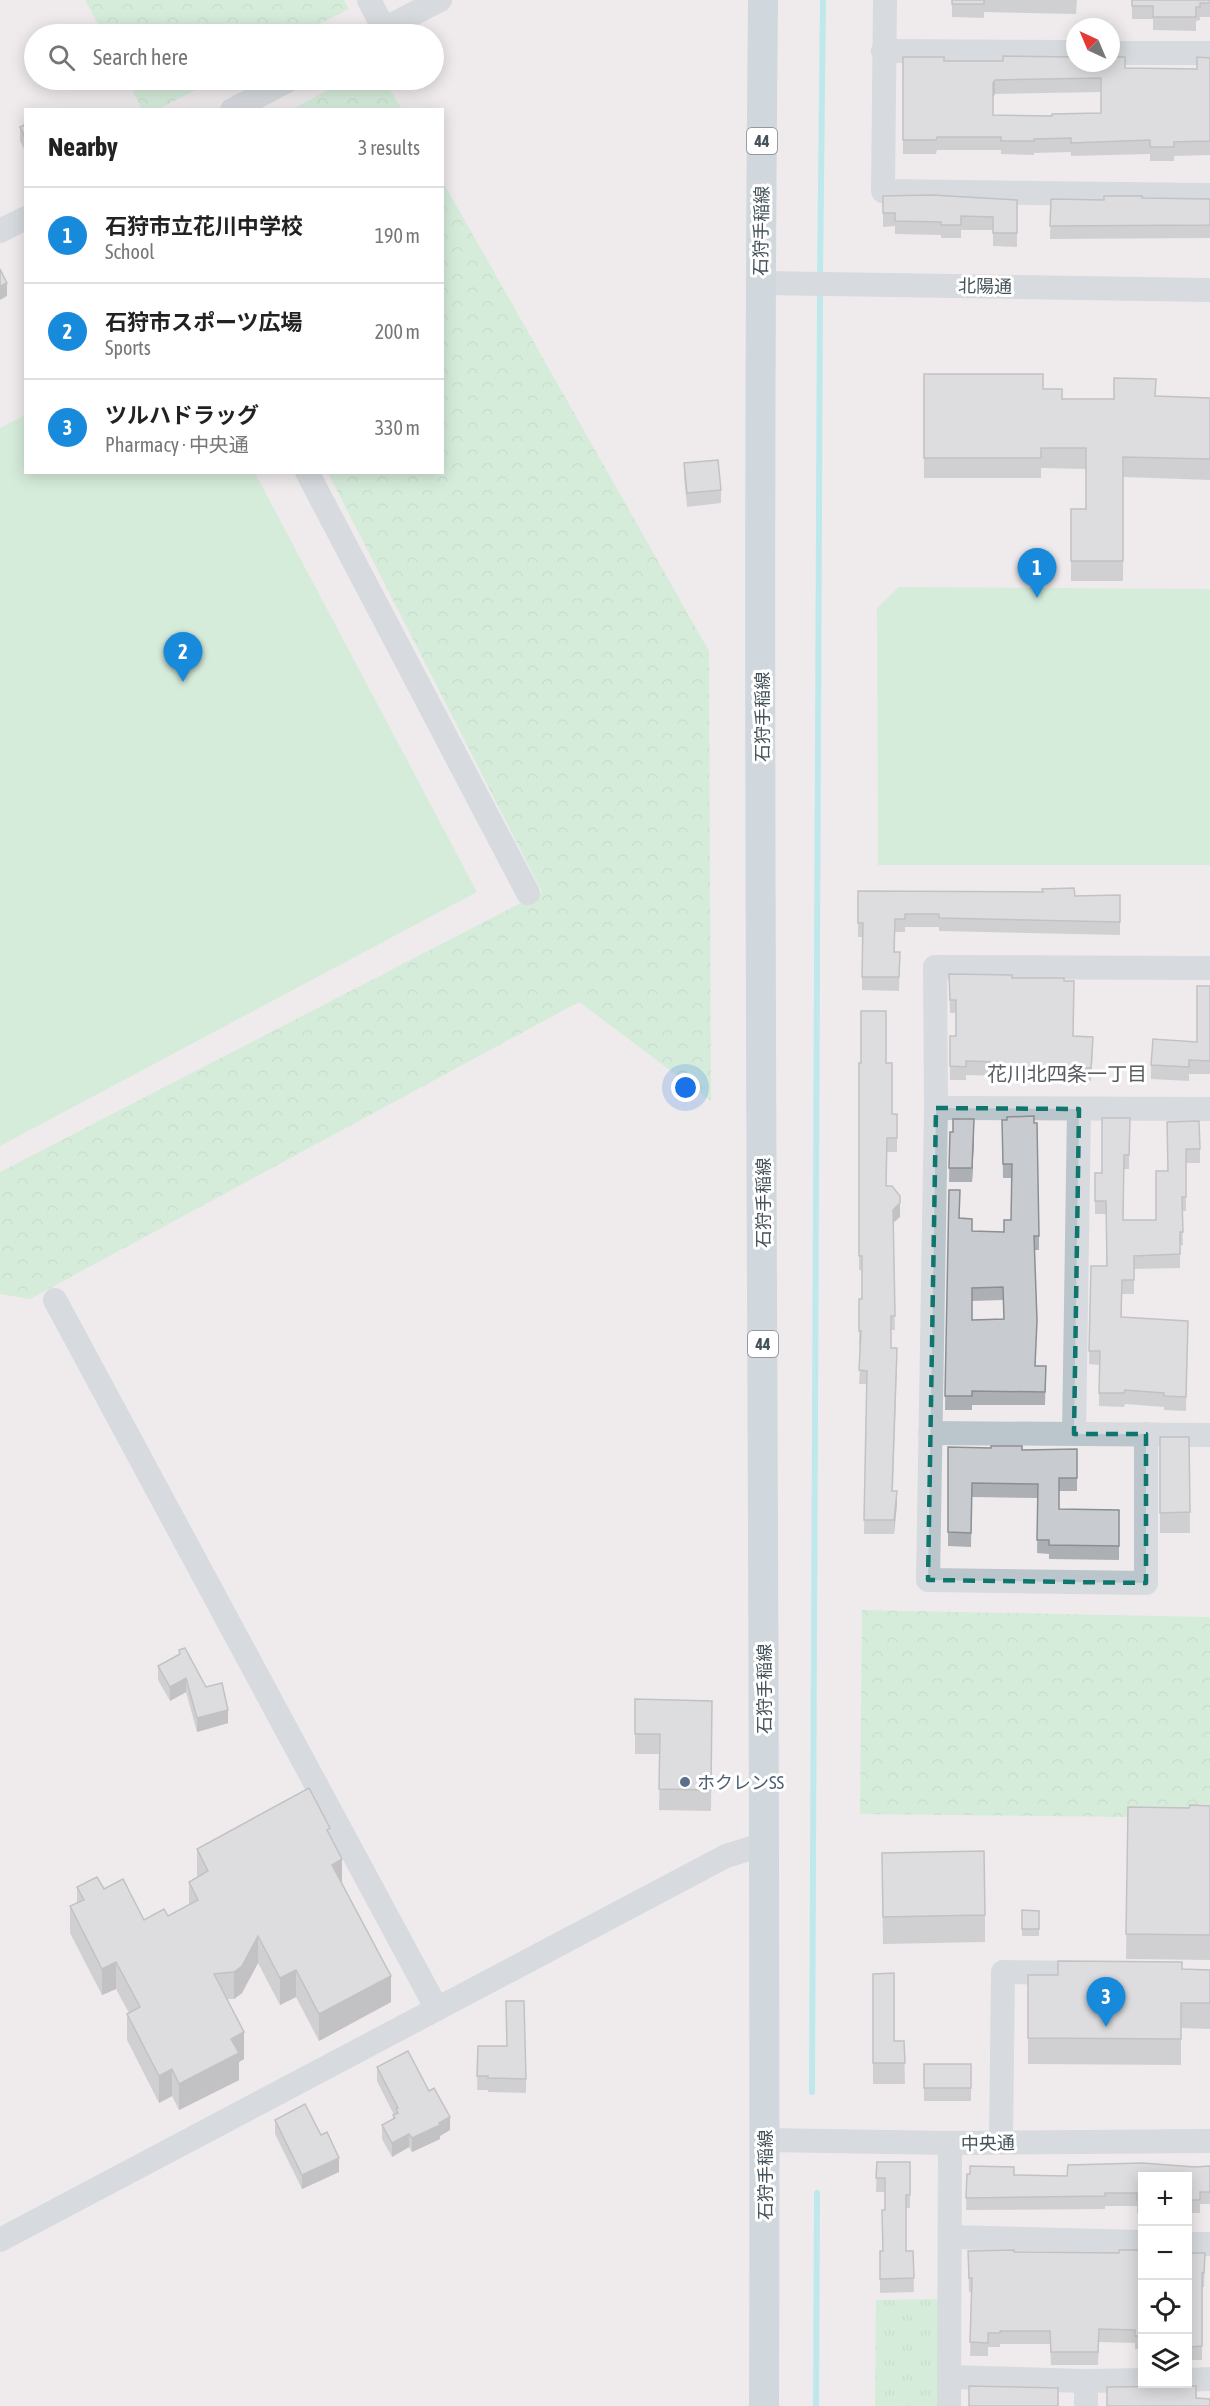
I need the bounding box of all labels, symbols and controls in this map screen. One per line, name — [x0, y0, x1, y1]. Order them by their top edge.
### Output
north arrow — [1066, 18, 1120, 72]
search box — [24, 24, 444, 90]
icon: search — [45, 41, 78, 74]
text: Search here — [93, 44, 188, 70]
road number: 44 — [747, 128, 777, 154]
text: Nearby — [48, 132, 118, 162]
text: 3 results — [358, 136, 420, 159]
street label: 石狩手稲線 — [750, 186, 772, 276]
text: 石狩市立花川中学校 — [105, 213, 303, 239]
text: 1 — [63, 224, 72, 247]
text: 190 m — [375, 224, 420, 247]
text: School — [105, 240, 155, 263]
street label: 北陽通 — [958, 275, 1012, 297]
text: 石狩市スポーツ広場 — [105, 309, 303, 335]
text: 2 — [63, 320, 72, 343]
text: 200 m — [375, 320, 420, 343]
text: Sports — [105, 336, 151, 359]
text: ツルハドラッグ — [105, 402, 259, 428]
text: 3 — [63, 416, 72, 439]
text: 330 m — [375, 416, 420, 439]
text: Pharmacy · 中央通 — [105, 433, 249, 456]
pin: 1 — [1018, 548, 1056, 598]
pin: 2 — [164, 632, 202, 682]
street label: 石狩手稲線 — [752, 672, 773, 762]
district label: 花川北四条一丁目 — [987, 1062, 1147, 1085]
your location — [671, 1073, 700, 1102]
street label: 石狩手稲線 — [753, 1158, 774, 1248]
road number: 44 — [748, 1331, 778, 1357]
street label: 石狩手稲線 — [754, 1644, 775, 1734]
place label: ホクレンSS — [697, 1772, 785, 1793]
marker: ホクレンSS — [678, 1775, 692, 1789]
pin: 3 — [1086, 1978, 1126, 2027]
street label: 石狩手稲線 — [755, 2130, 776, 2220]
street label: 中央通 — [961, 2132, 1015, 2154]
map controls — [1138, 2172, 1192, 2388]
button: + — [1138, 2172, 1192, 2226]
button: − — [1138, 2226, 1192, 2280]
button: locate — [1138, 2280, 1192, 2334]
button: layers — [1138, 2334, 1192, 2388]

